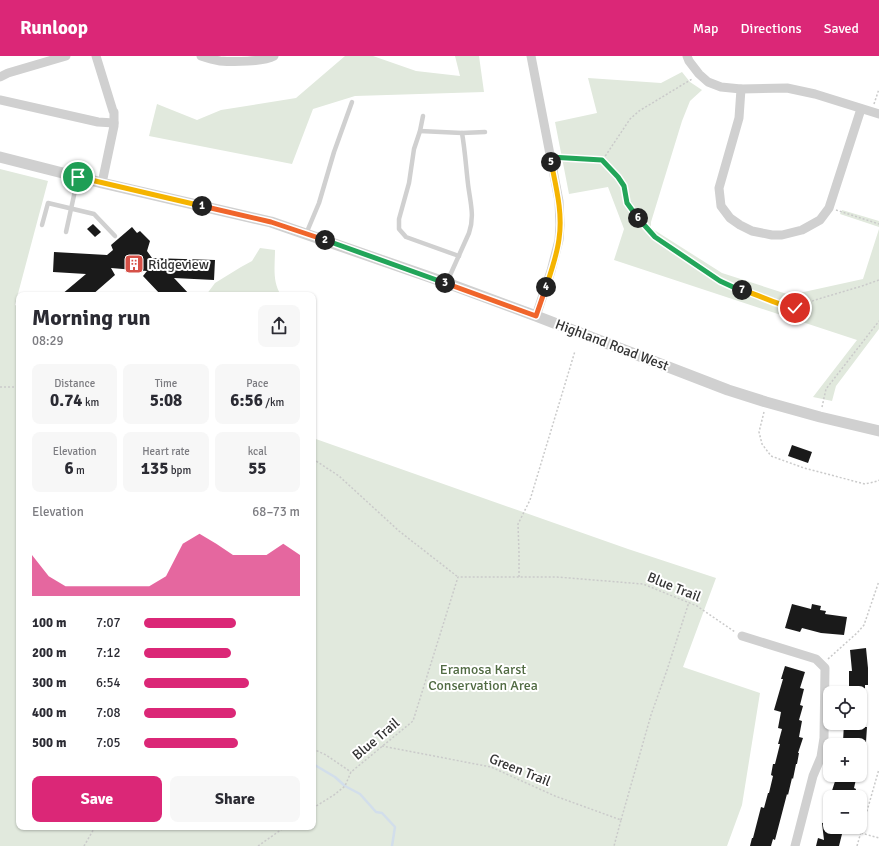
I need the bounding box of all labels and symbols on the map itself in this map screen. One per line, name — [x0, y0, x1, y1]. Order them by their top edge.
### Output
pin: 5 — [541, 152, 561, 172]
pin — [61, 160, 95, 194]
pin: 1 — [192, 196, 212, 216]
pin: 6 — [628, 208, 648, 228]
pin: 2 — [315, 230, 335, 250]
building icon: Ridgeview — [123, 253, 145, 275]
place label: Ridgeview — [148, 256, 209, 273]
pin: 3 — [435, 273, 455, 293]
pin: 4 — [536, 277, 556, 297]
pin: 7 — [732, 280, 752, 300]
pin — [778, 291, 812, 325]
street label: Highland Road West — [553, 316, 671, 374]
street label: Blue Trail — [645, 569, 703, 605]
park label: Eramosa Karst Conservation Area — [428, 661, 538, 694]
street label: Blue Trail — [349, 714, 403, 764]
street label: Green Trail — [487, 750, 553, 790]

